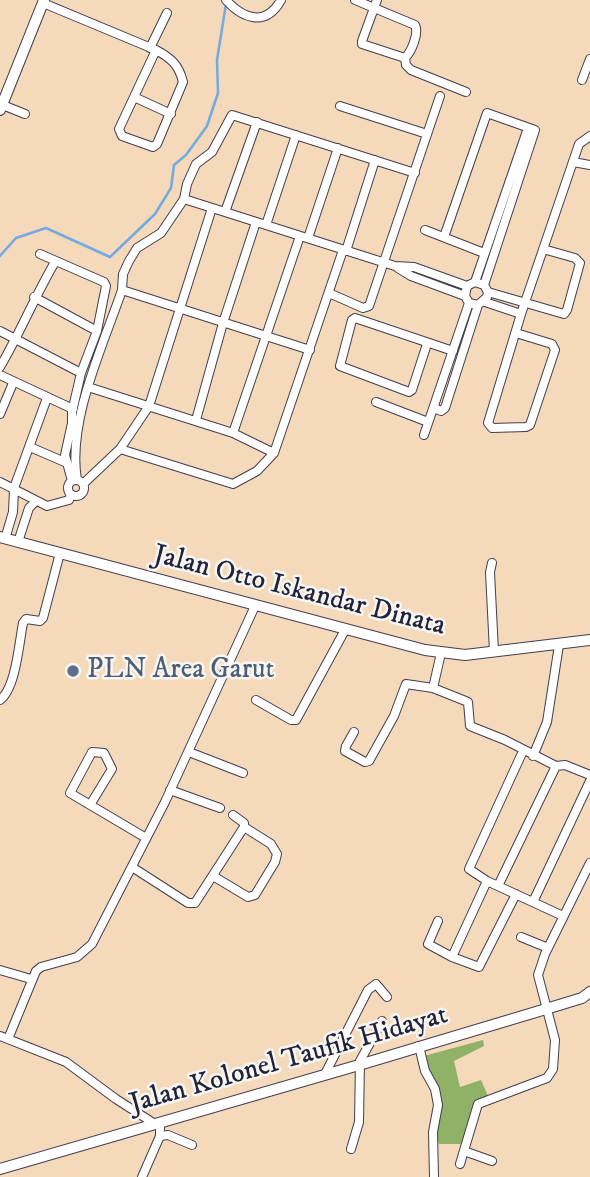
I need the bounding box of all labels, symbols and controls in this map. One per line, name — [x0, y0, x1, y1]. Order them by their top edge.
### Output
street label: Jalan Otto Iskandar Dinata — [149, 539, 449, 645]
place label: PLN Area Garut — [87, 654, 275, 688]
marker: PLN Area Garut — [65, 663, 81, 679]
street label: Jalan Kolonel Taufik Hidayat — [126, 999, 452, 1123]

